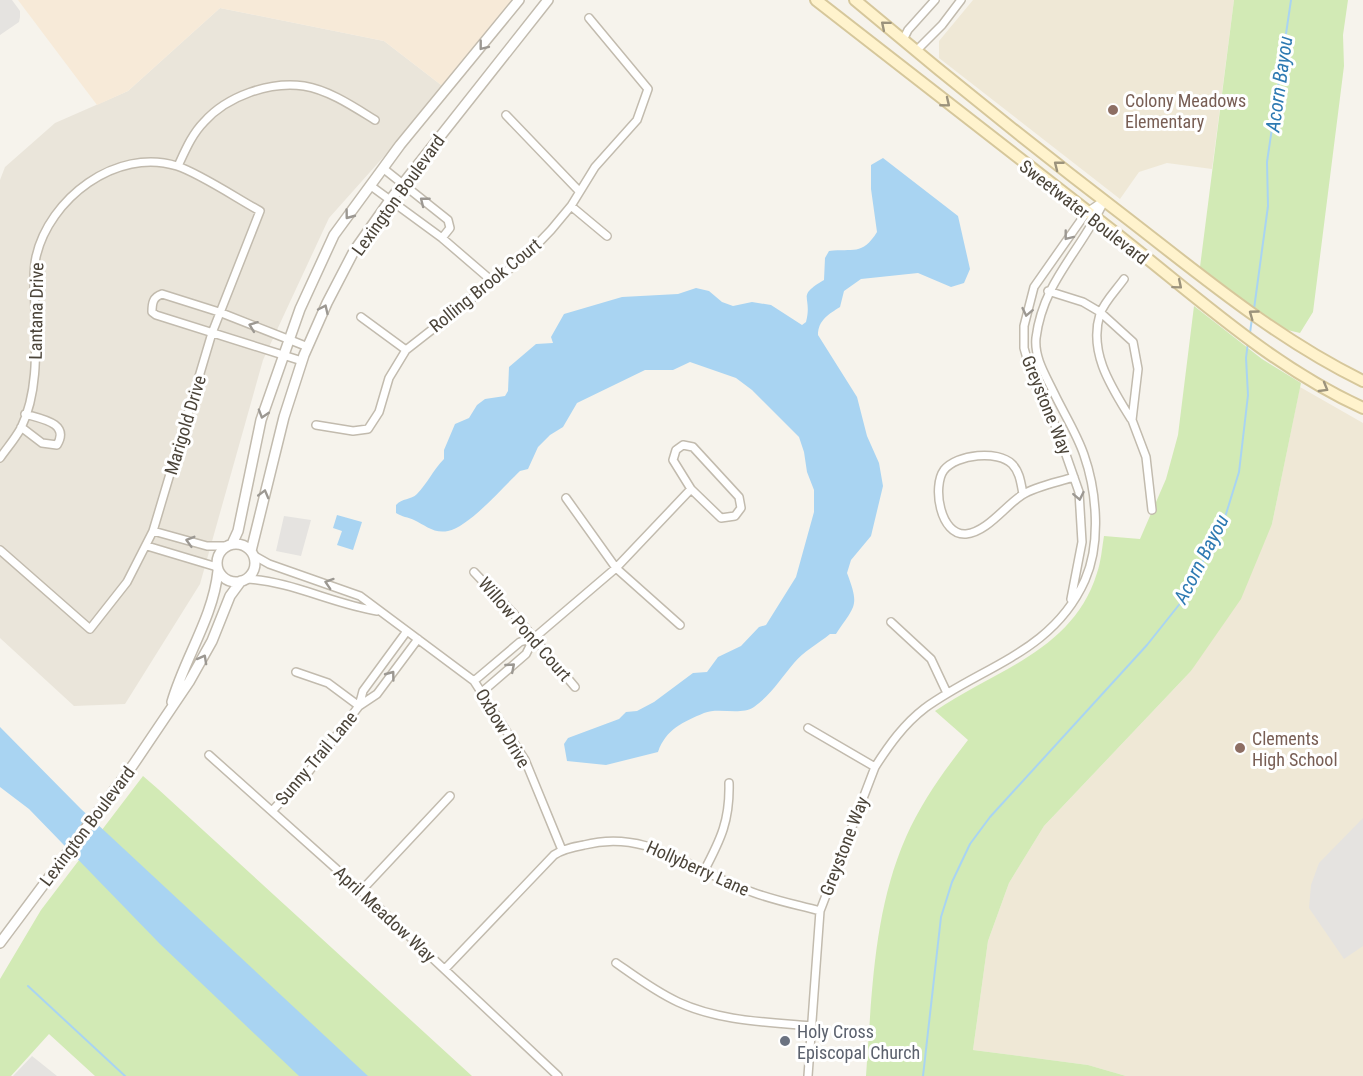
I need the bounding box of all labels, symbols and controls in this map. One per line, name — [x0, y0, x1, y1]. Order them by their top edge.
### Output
one-way arrow — [881, 22, 892, 33]
water label: Acorn Bayou — [1260, 35, 1298, 134]
one-way arrow — [480, 39, 491, 50]
place label: Colony Meadows Elementary — [1125, 90, 1246, 132]
one-way arrow — [939, 95, 950, 106]
marker: Colony Meadows Elementary — [1106, 103, 1120, 117]
street label: Lexington Boulevard — [347, 131, 449, 259]
street label: Sweetwater Boulevard — [1016, 155, 1152, 269]
one-way arrow — [1054, 162, 1065, 173]
one-way arrow — [420, 197, 431, 208]
one-way arrow — [345, 208, 356, 219]
one-way arrow — [1065, 229, 1076, 240]
street label: Rolling Brook Court — [425, 234, 545, 336]
street label: Lantana Drive — [25, 262, 47, 360]
one-way arrow — [1171, 278, 1182, 289]
one-way arrow — [317, 305, 329, 316]
one-way arrow — [1021, 307, 1034, 317]
one-way arrow — [1248, 310, 1259, 321]
one-way arrow — [248, 321, 259, 333]
street label: Greystone Way — [1018, 352, 1077, 458]
street label: Marigold Drive — [160, 373, 210, 477]
one-way arrow — [1317, 381, 1328, 392]
one-way arrow — [258, 408, 270, 419]
one-way arrow — [257, 489, 269, 500]
one-way arrow — [1072, 490, 1085, 500]
water label: Acorn Bayou — [1168, 511, 1234, 608]
one-way arrow — [185, 536, 196, 548]
street label: Willow Pond Court — [474, 573, 576, 685]
one-way arrow — [324, 578, 335, 590]
one-way arrow — [196, 655, 207, 665]
one-way arrow — [504, 663, 515, 674]
one-way arrow — [384, 670, 395, 681]
street label: Oxbow Drive — [471, 685, 535, 771]
street label: Sunny Trail Lane — [271, 707, 361, 809]
place label: Clements High School — [1252, 728, 1338, 770]
marker: Clements High School — [1233, 741, 1247, 755]
street label: Lexington Boulevard — [35, 762, 139, 890]
street label: Greystone Way — [815, 793, 873, 899]
street label: Hollyberry Lane — [643, 836, 753, 900]
street label: April Meadow Way — [330, 862, 440, 967]
place label: Holy Cross Episcopal Church — [797, 1021, 920, 1063]
marker: Holy Cross Episcopal Church — [778, 1034, 792, 1048]

